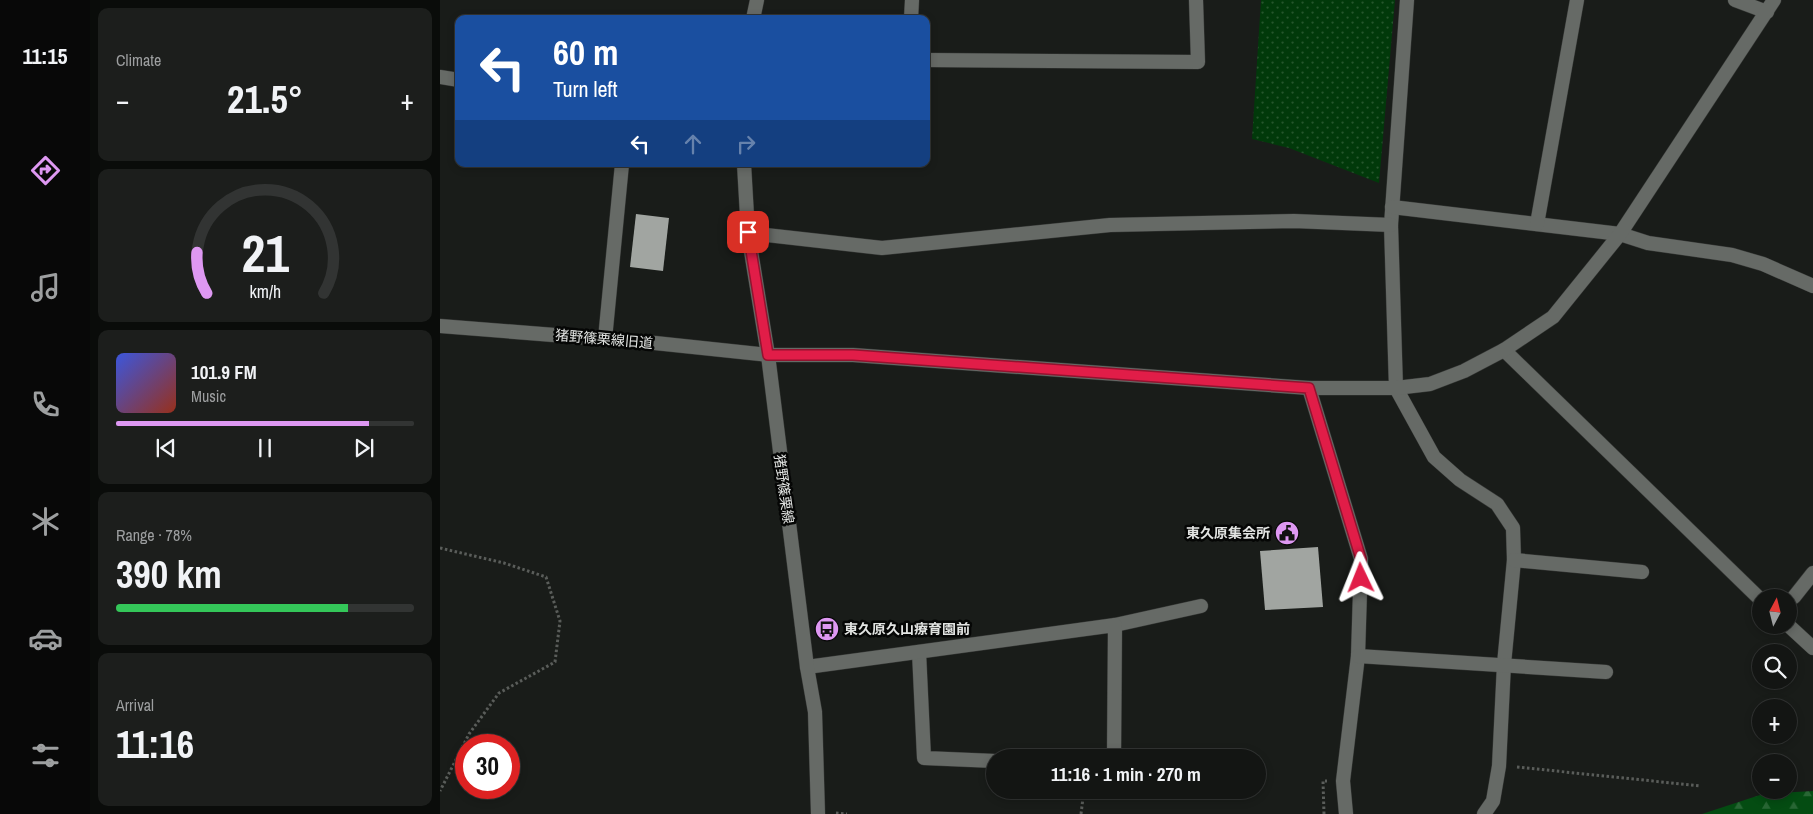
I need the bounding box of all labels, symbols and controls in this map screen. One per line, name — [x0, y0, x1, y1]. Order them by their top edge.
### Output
text: 60 m — [553, 29, 618, 76]
icon: left — [470, 35, 535, 100]
text: 11:15 — [22, 41, 68, 71]
text: Climate — [116, 49, 161, 71]
text: 21.5° — [227, 74, 303, 125]
text: Turn left — [553, 74, 618, 104]
text: − — [116, 81, 129, 119]
text: + — [401, 81, 414, 119]
icon: left — [626, 130, 654, 158]
icon: ahead — [679, 130, 707, 158]
icon: right — [732, 130, 760, 158]
icon: directions — [28, 153, 63, 188]
pin — [727, 211, 769, 253]
text: 21 — [241, 218, 289, 288]
icon: arrive — [734, 218, 762, 246]
icon: music — [28, 270, 63, 305]
text: km/h — [249, 280, 281, 304]
street label: 猪野篠栗線旧道 — [554, 326, 654, 352]
text: 101.9 FM — [191, 359, 257, 385]
text: Music — [191, 385, 226, 407]
icon: phone — [28, 387, 63, 422]
icon: previous — [152, 434, 180, 462]
icon: pause — [251, 434, 279, 462]
icon: next — [350, 434, 378, 462]
street label: 猪野篠栗線 — [770, 453, 798, 525]
icon: climate — [28, 504, 63, 539]
public building icon: 東久原集会所 — [1274, 520, 1300, 546]
text: Range · 78% — [116, 524, 192, 546]
place label: 東久原集会所 — [1186, 524, 1270, 542]
text: 390 km — [116, 549, 222, 600]
position arrow — [1334, 551, 1386, 603]
north arrow — [1752, 589, 1798, 634]
map controls — [1752, 589, 1797, 799]
bus stop icon: 東久原久山療育園前 — [814, 616, 840, 642]
place label: 東久原久山療育園前 — [844, 620, 970, 638]
icon: car — [28, 621, 63, 656]
button: search — [1752, 644, 1797, 689]
text: Arrival — [116, 694, 154, 716]
button: + — [1752, 699, 1797, 744]
text: 11:16 — [116, 719, 194, 770]
speed limit sign: 30 — [455, 734, 520, 799]
icon: filters — [28, 738, 63, 773]
button: − — [1752, 754, 1797, 799]
text: 11:16 · 1 min · 270 m — [1051, 761, 1201, 787]

